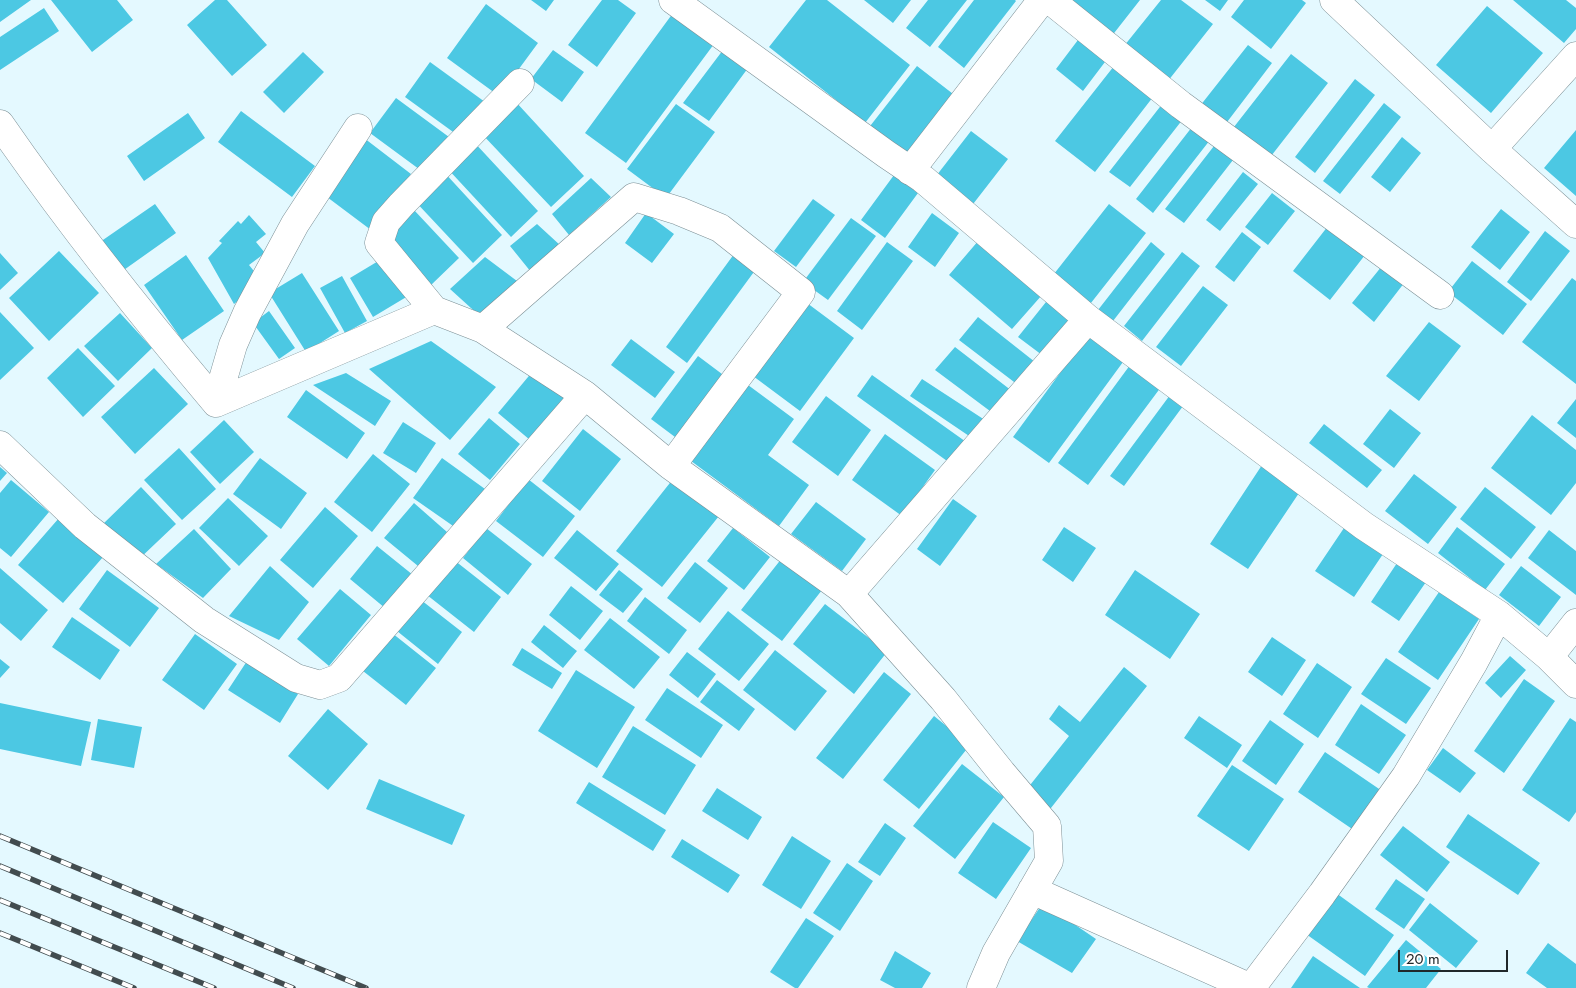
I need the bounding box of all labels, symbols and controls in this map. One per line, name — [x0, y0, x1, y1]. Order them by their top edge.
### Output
scale bar — [1401, 940, 1511, 972]
text: 20 m — [1406, 948, 1440, 970]

